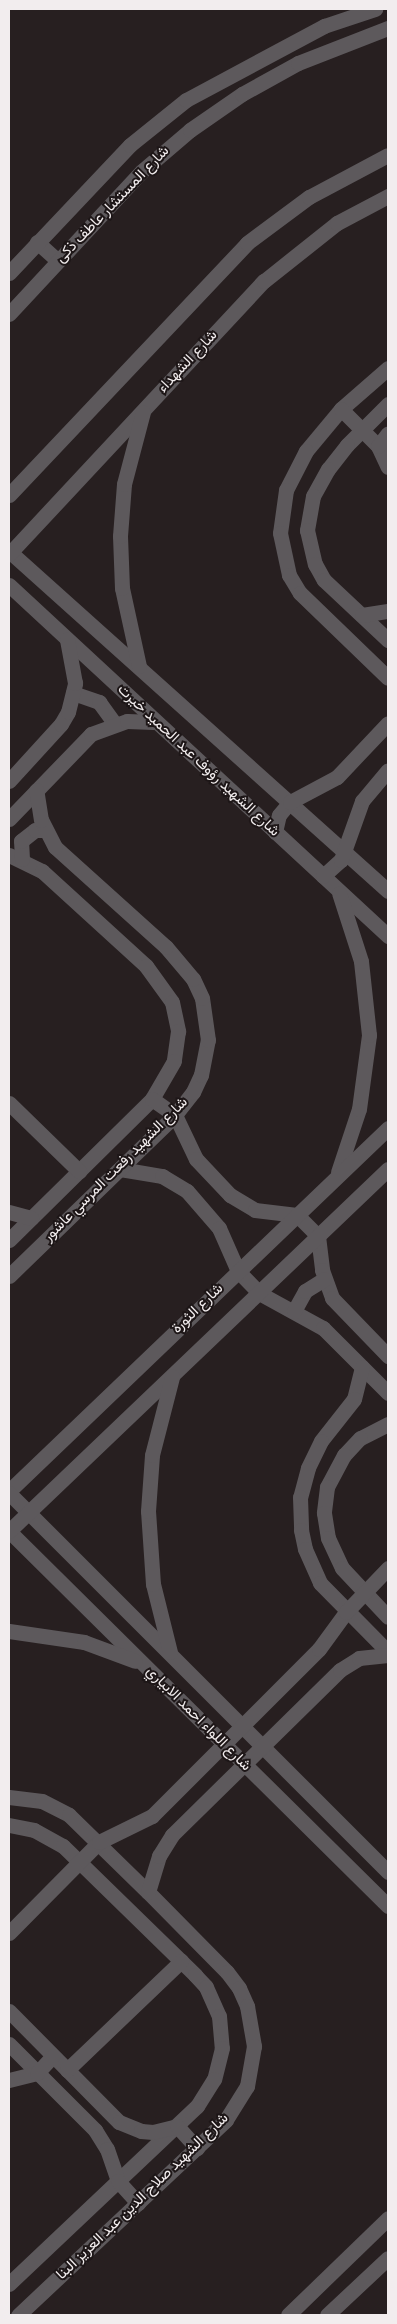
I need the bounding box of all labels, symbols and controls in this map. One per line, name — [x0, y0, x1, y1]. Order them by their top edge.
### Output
street label: شارع المستشار عاطف ذكى — [52, 143, 174, 267]
street label: شارع الشهداء — [154, 327, 222, 397]
street label: شارع الشهيد رؤوف عبد الحميد خيرت — [113, 681, 283, 841]
street label: شارع الشهيد رفعت المرسي عاشور — [40, 1094, 192, 1246]
street label: شارع الثورة — [169, 1280, 227, 1338]
street label: شارع اللواء احمد الابياري — [142, 1663, 254, 1775]
street label: شارع الشهيد صلاح الدين عبد العزيز البنا — [53, 2110, 233, 2284]

